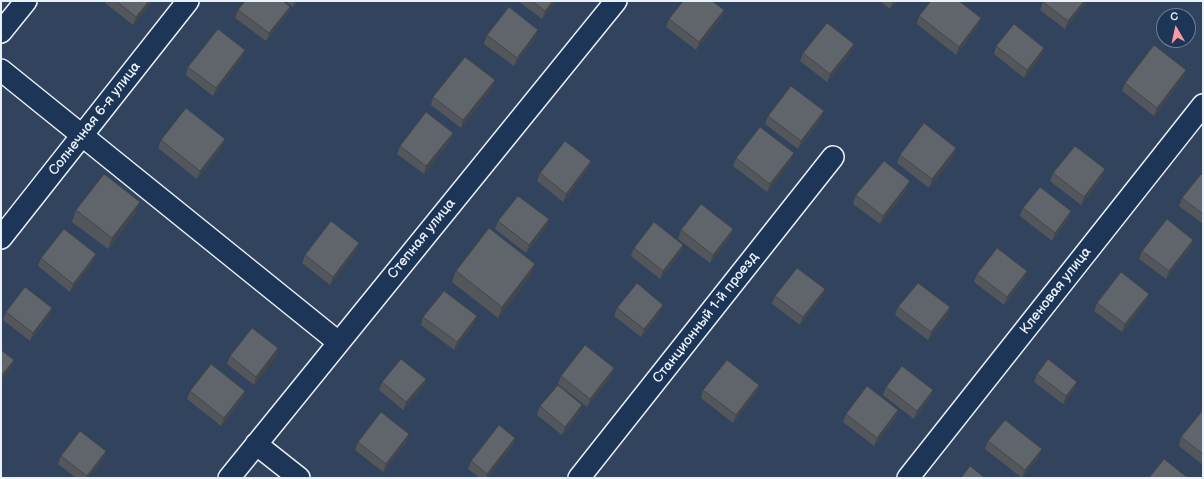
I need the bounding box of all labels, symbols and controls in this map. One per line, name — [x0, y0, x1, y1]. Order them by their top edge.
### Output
north arrow — [1156, 8, 1196, 48]
text: С — [1169, 10, 1179, 24]
street label: Солнечная 6-я улица — [46, 59, 144, 179]
street label: Степная улица — [385, 195, 459, 283]
street label: Кленовая улица — [1017, 244, 1095, 338]
street label: Станционный 1-й проезд — [650, 249, 762, 387]

